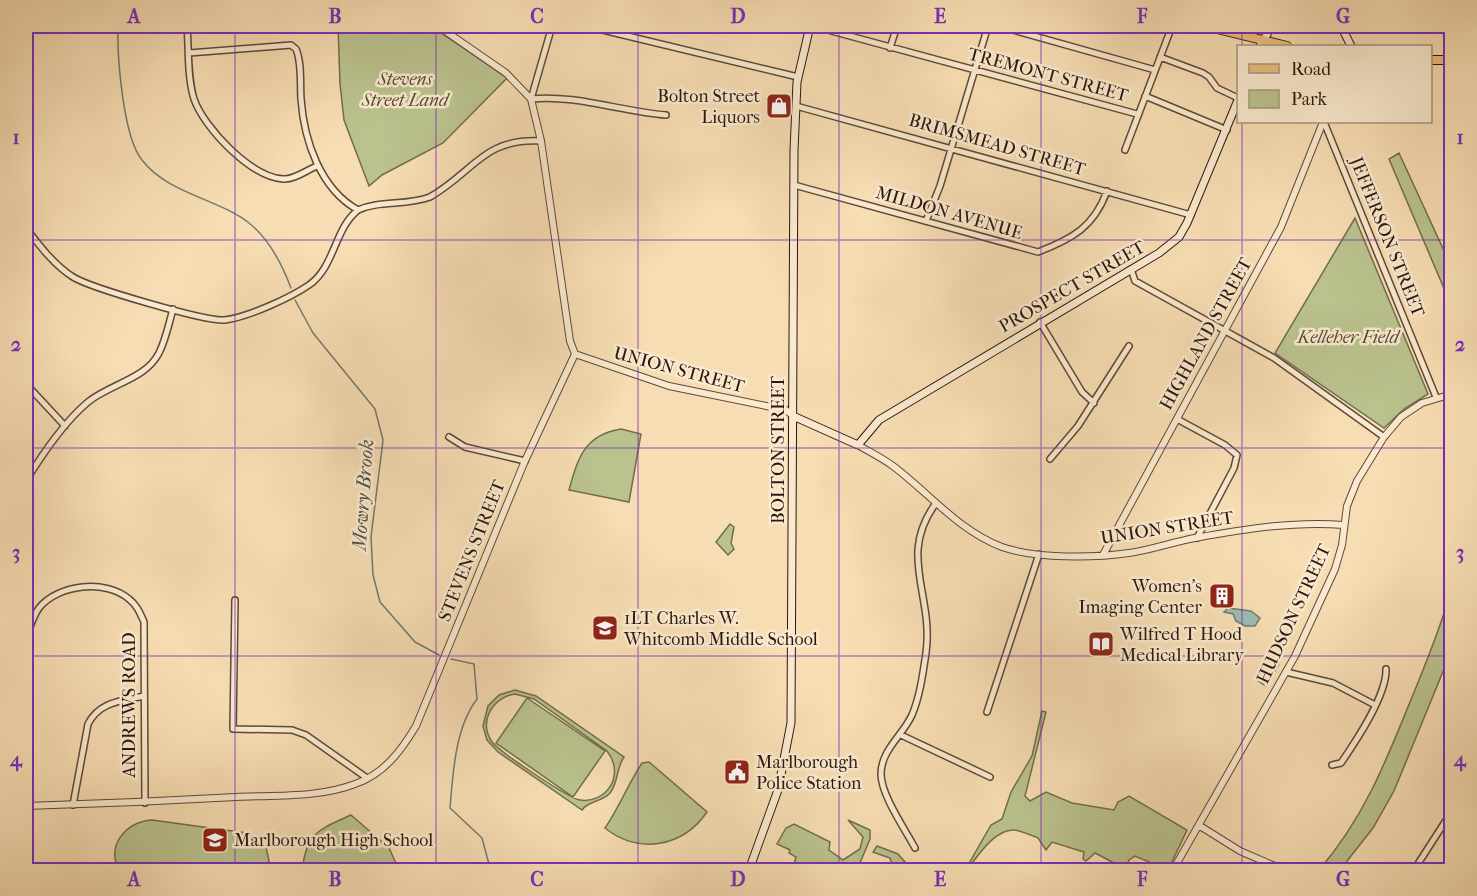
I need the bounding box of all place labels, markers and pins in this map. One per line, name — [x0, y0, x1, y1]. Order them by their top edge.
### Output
place label: Bolton Street Liquors — [657, 86, 761, 128]
shop icon: Bolton Street Liquors — [764, 91, 794, 121]
place label: Women's Imaging Center — [1078, 576, 1202, 618]
building icon: Women's Imaging Center — [1207, 581, 1237, 611]
place label: 1LT Charles W. Whitcomb Middle School — [623, 608, 818, 650]
school or university icon: 1LT Charles W. Whitcomb Middle School — [590, 613, 620, 643]
place label: Wilfred T Hood Medical Library — [1119, 624, 1245, 666]
library icon: Wilfred T Hood Medical Library — [1086, 629, 1116, 659]
place label: Marlborough Police Station — [756, 752, 862, 794]
public building icon: Marlborough Police Station — [722, 757, 752, 787]
school or university icon: Marlborough High School — [200, 825, 230, 855]
place label: Marlborough High School — [234, 830, 433, 851]

